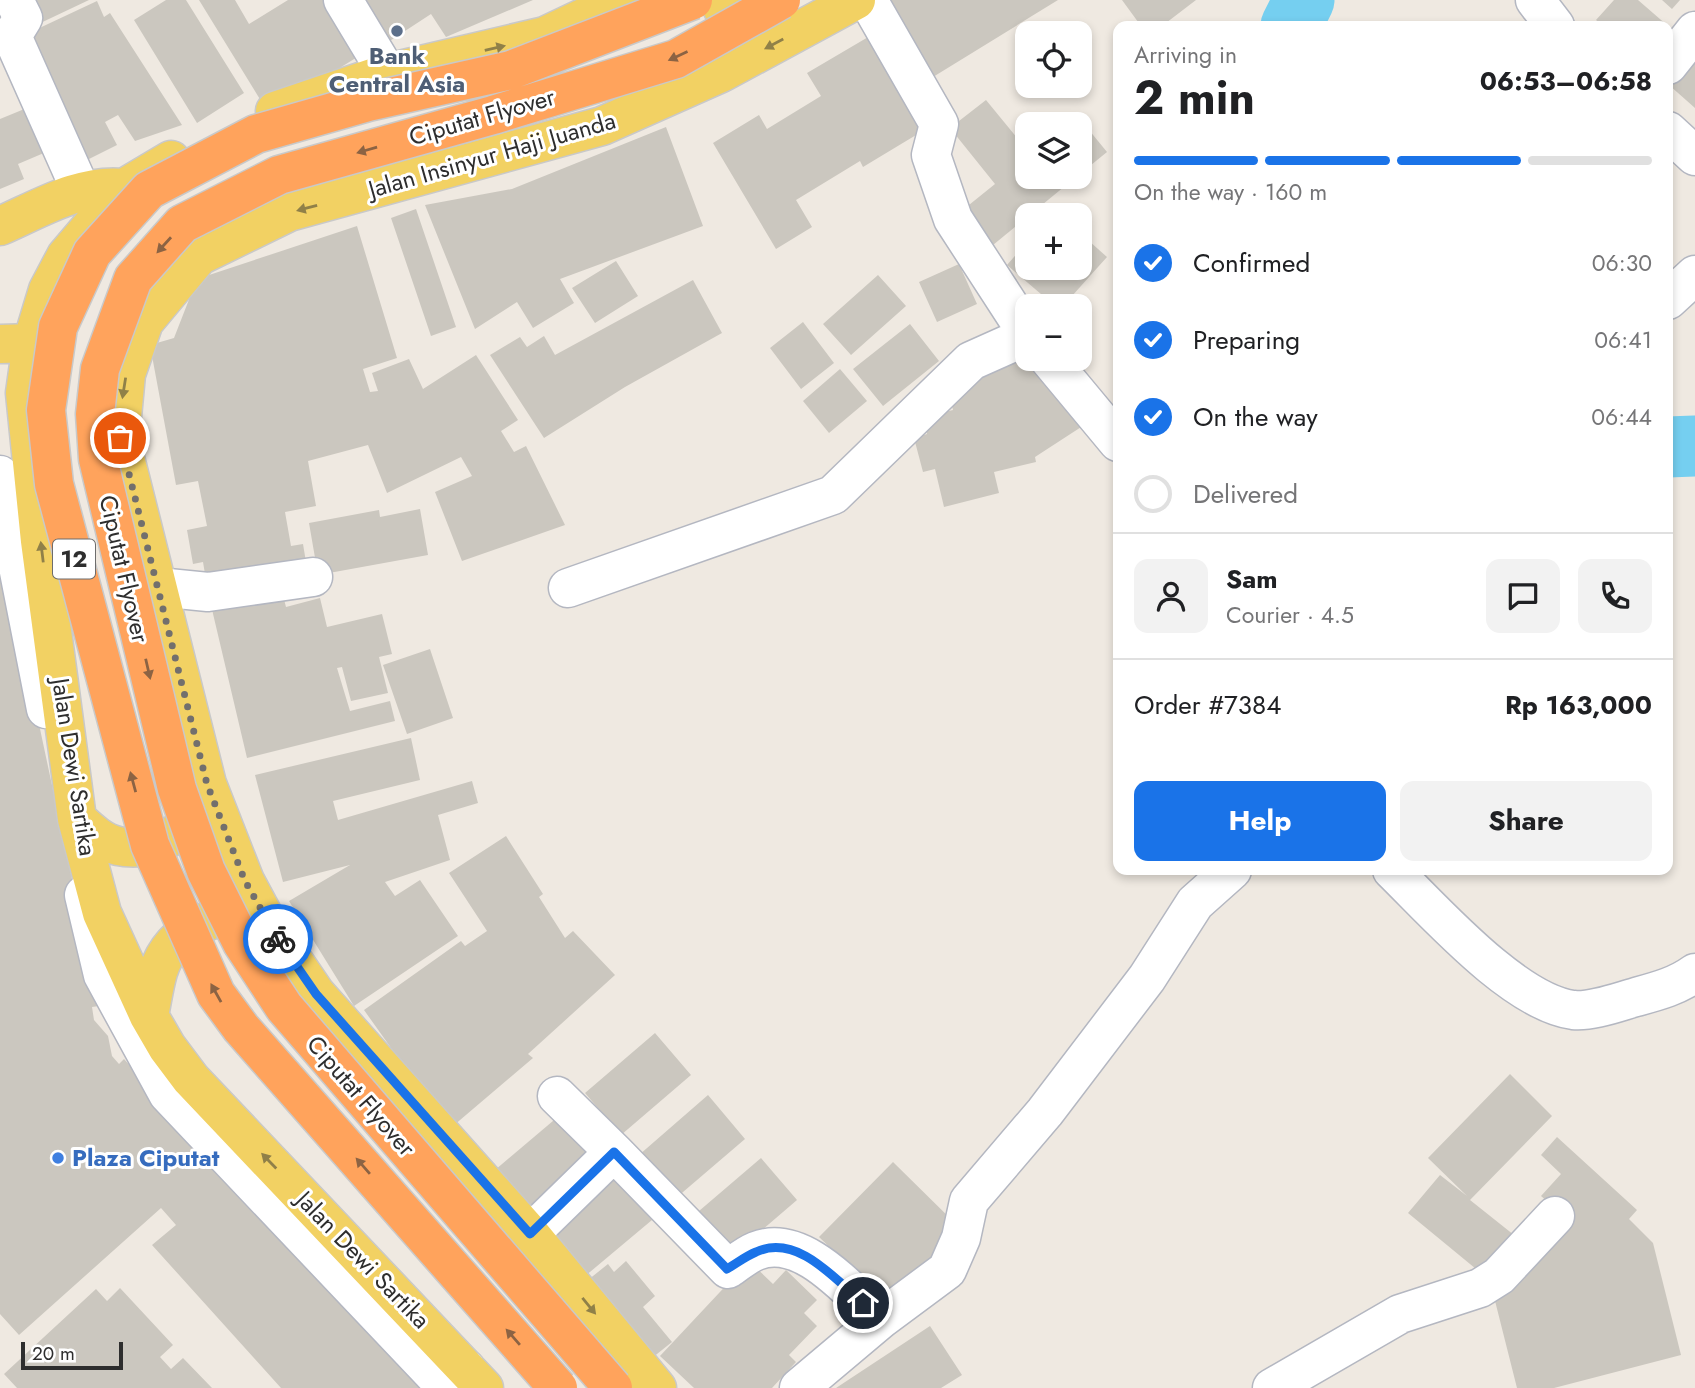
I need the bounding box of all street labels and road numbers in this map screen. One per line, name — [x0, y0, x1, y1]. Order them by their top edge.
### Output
street label: Ciputat Flyover — [405, 79, 560, 154]
street label: Jalan Insinyur Haji Juanda — [361, 102, 619, 207]
street label: Ciputat Flyover — [91, 492, 159, 647]
road number: 12 — [53, 540, 95, 579]
street label: Jalan Dewi Sartika — [43, 673, 106, 858]
street label: Ciputat Flyover — [299, 1027, 424, 1165]
street label: Jalan Dewi Sartika — [286, 1181, 438, 1336]

